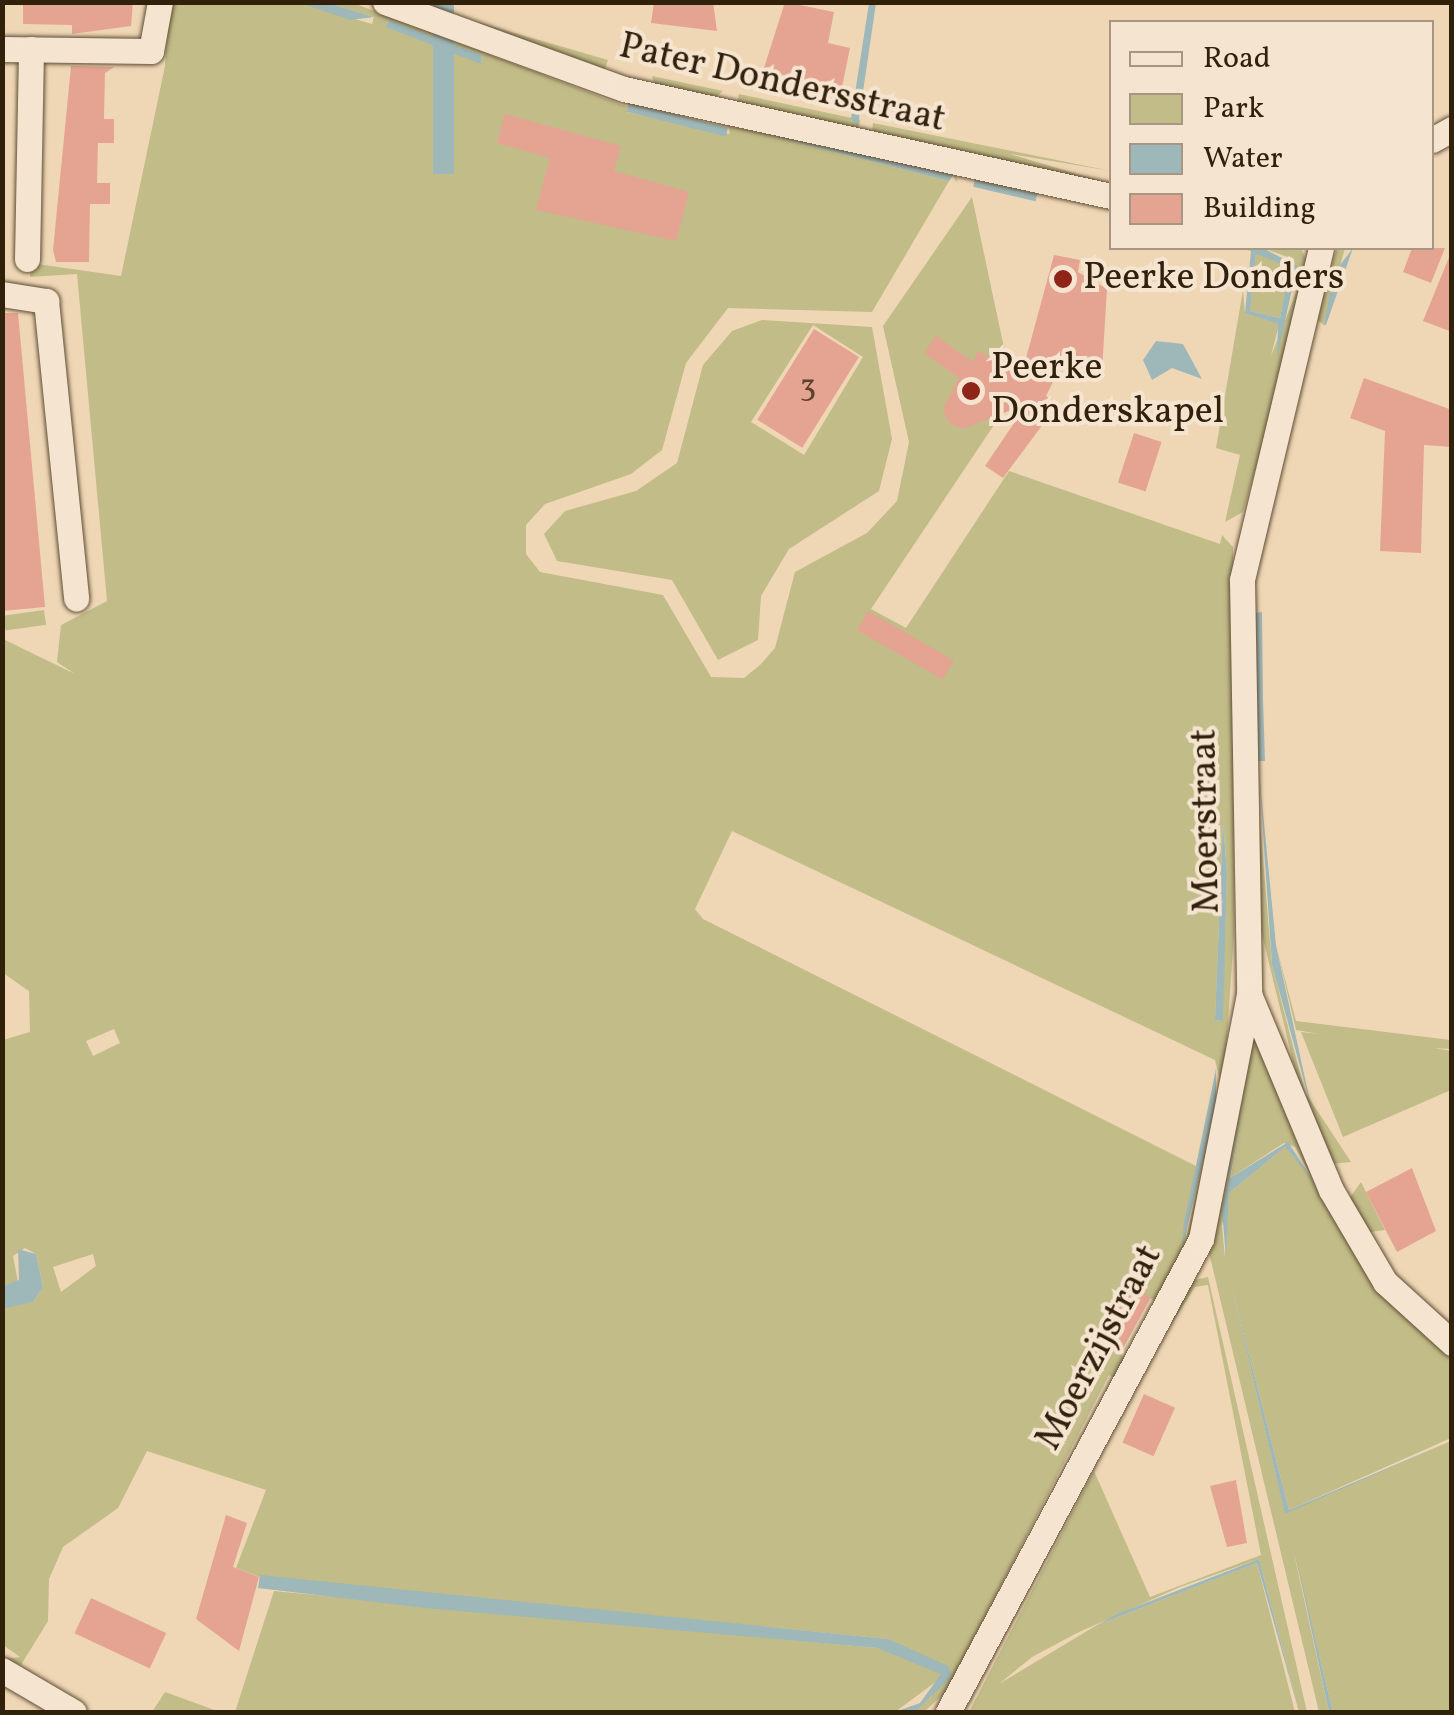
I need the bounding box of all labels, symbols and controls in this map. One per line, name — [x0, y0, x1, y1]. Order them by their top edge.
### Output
legend — [1109, 20, 1434, 250]
street label: Pater Dondersstraat — [614, 24, 950, 144]
text: Road — [1203, 38, 1271, 80]
text: Park — [1203, 88, 1264, 130]
text: Water — [1203, 138, 1283, 180]
text: Building — [1203, 188, 1316, 230]
place label: Peerke Donders — [1083, 256, 1344, 302]
marker: Peerke Donders — [1052, 268, 1074, 290]
place label: Peerke Donderskapel — [991, 346, 1224, 436]
house number: 3 — [800, 369, 816, 407]
marker: Peerke Donderskapel — [960, 380, 982, 402]
street label: Moerstraat — [1183, 728, 1231, 914]
street label: Moerzijstraat — [1027, 1238, 1173, 1458]

